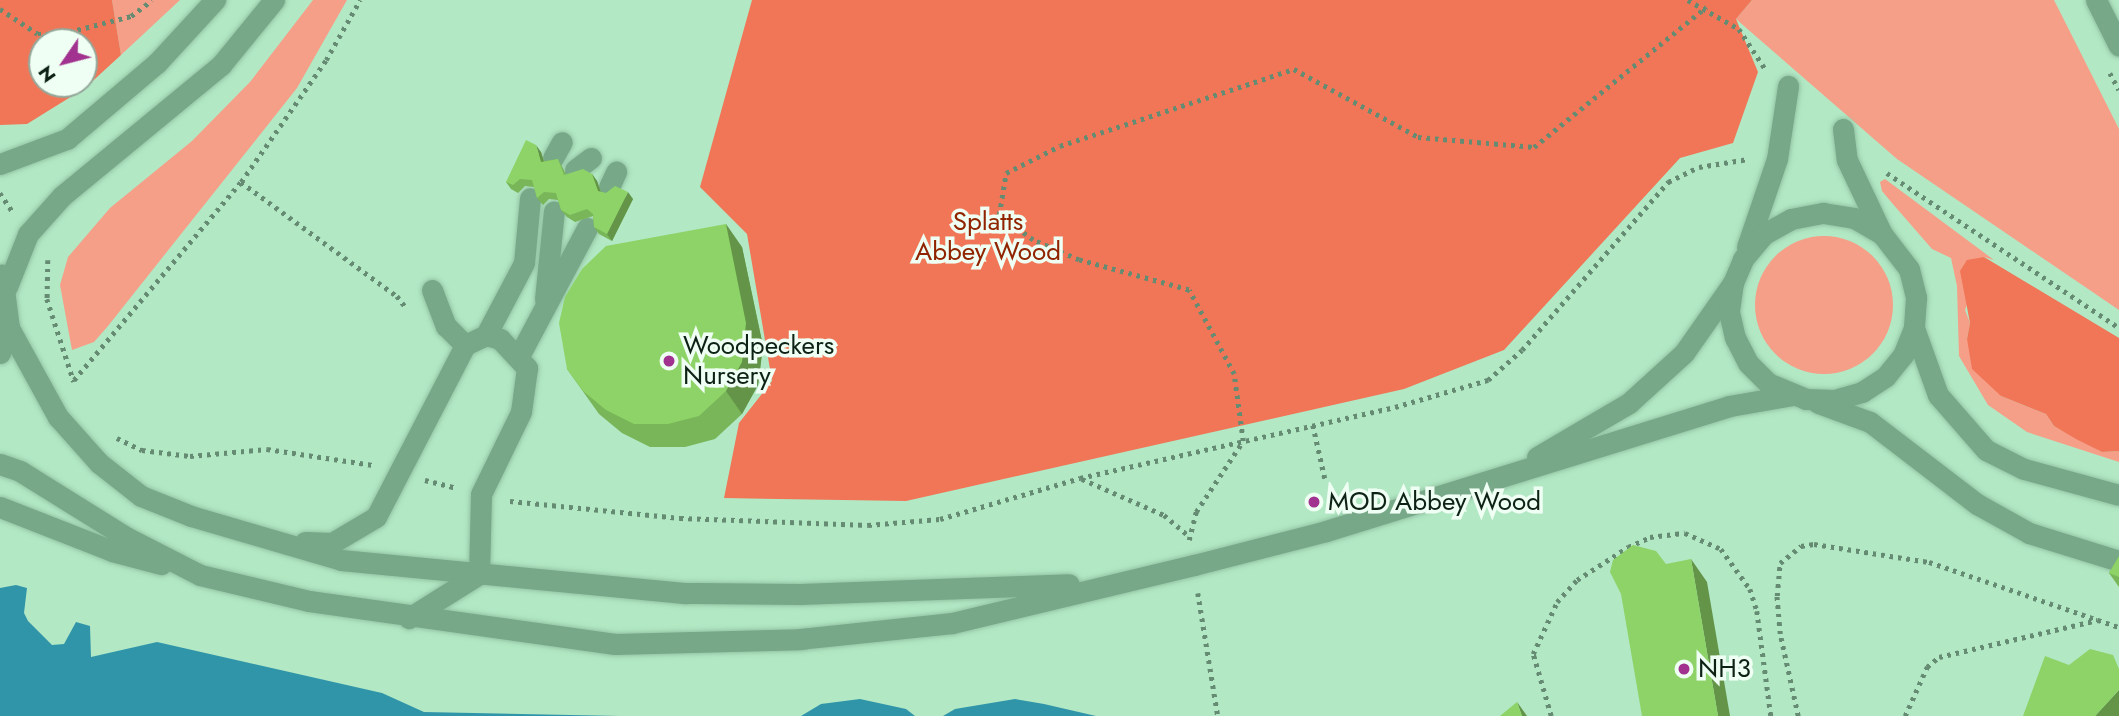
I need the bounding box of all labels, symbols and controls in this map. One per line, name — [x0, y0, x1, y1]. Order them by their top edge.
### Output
north arrow — [28, 28, 98, 98]
text: N — [32, 60, 62, 88]
park label: Splatts Abbey Wood — [915, 206, 1061, 268]
place label: Woodpeckers Nursery — [683, 330, 834, 392]
marker: Woodpeckers Nursery — [661, 353, 677, 369]
place label: MOD Abbey Wood — [1328, 486, 1541, 518]
marker: MOD Abbey Wood — [1306, 494, 1322, 510]
place label: NH3 — [1698, 653, 1751, 685]
marker: NH3 — [1676, 661, 1692, 677]

